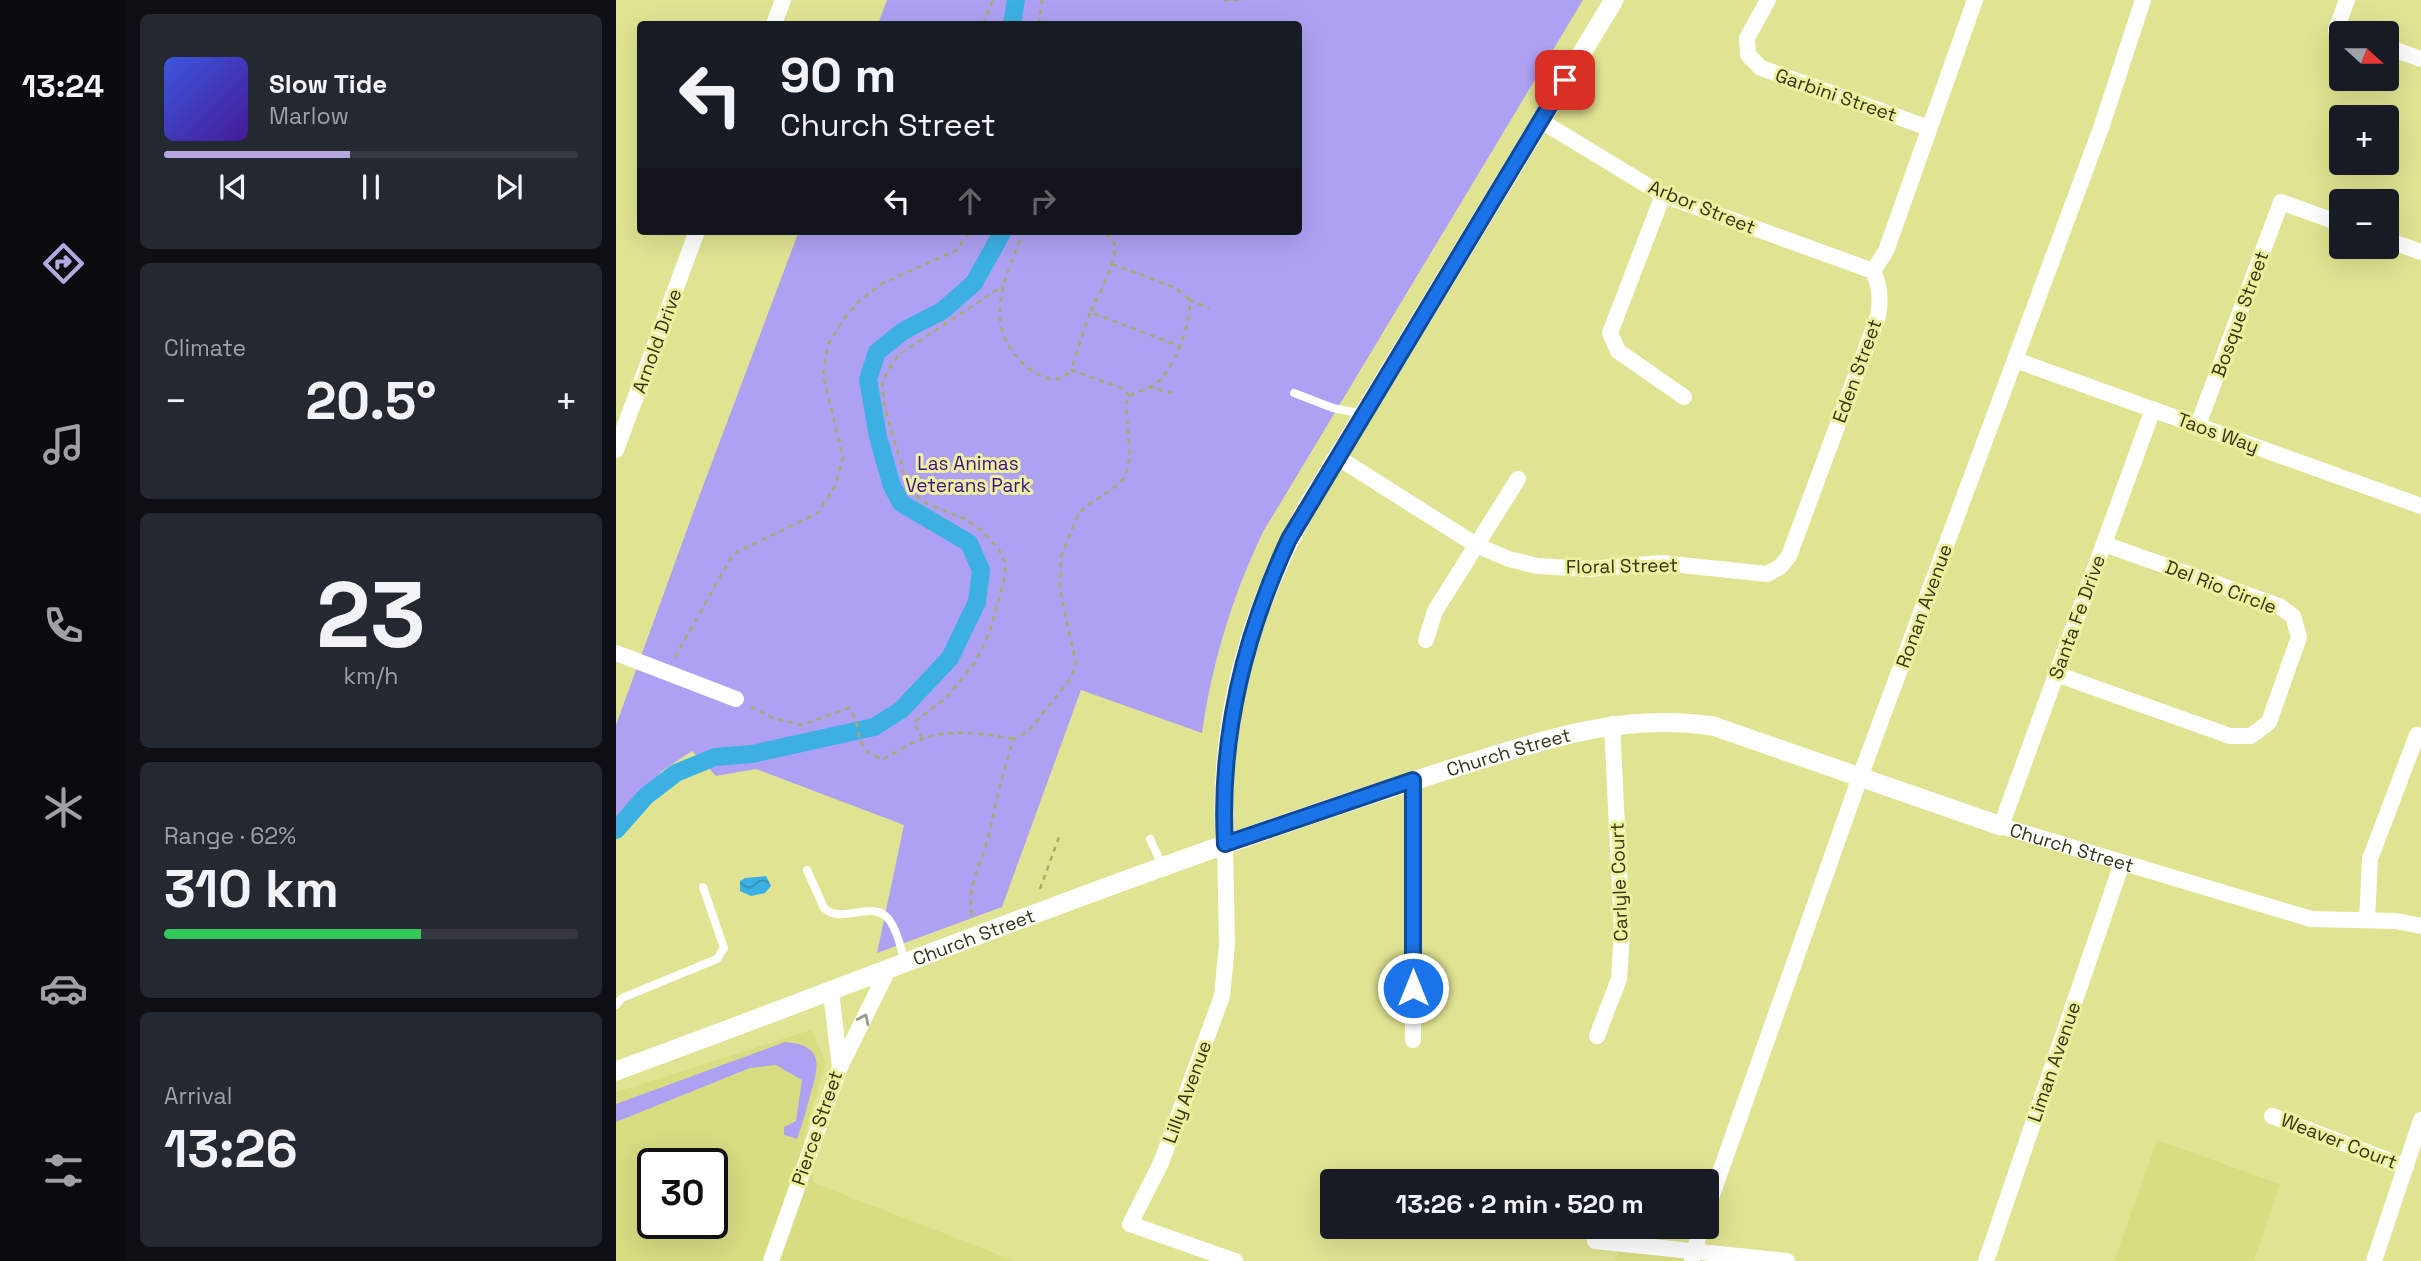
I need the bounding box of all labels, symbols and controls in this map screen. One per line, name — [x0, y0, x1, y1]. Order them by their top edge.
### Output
north arrow — [2329, 21, 2399, 91]
map controls — [2329, 21, 2399, 259]
text: 90 m — [780, 44, 896, 106]
icon: left — [665, 49, 756, 140]
pin — [1535, 50, 1595, 110]
icon: arrive — [1546, 61, 1584, 99]
street label: Garbini Street — [1772, 63, 1900, 127]
text: 13:24 — [22, 66, 104, 106]
text: Slow Tide — [269, 67, 387, 101]
text: Marlow — [269, 101, 349, 131]
text: Church Street — [780, 105, 996, 145]
button: + — [2329, 105, 2399, 175]
icon: previous — [214, 168, 252, 206]
icon: pause — [352, 168, 390, 206]
icon: next — [490, 168, 528, 206]
street label: Arbor Street — [1645, 174, 1759, 240]
icon: left — [878, 182, 916, 220]
icon: ahead — [951, 182, 989, 220]
icon: right — [1024, 182, 1062, 220]
button: − — [2329, 189, 2399, 259]
icon: directions — [39, 239, 88, 288]
street label: Bosque Street — [2206, 248, 2274, 380]
street label: Arnold Drive — [626, 285, 688, 397]
street label: Eden Street — [1827, 316, 1887, 426]
text: Climate — [164, 333, 246, 363]
text: 20.5° — [305, 368, 437, 434]
text: − — [164, 377, 188, 425]
text: + — [554, 377, 578, 425]
street label: Taos Way — [2174, 407, 2262, 459]
icon: music — [39, 420, 88, 469]
park label: Las Animas Veterans Park — [905, 451, 1031, 498]
street label: Ronan Avenue — [1890, 541, 1958, 671]
street label: Santa Fe Drive — [2043, 552, 2111, 682]
street label: Floral Street — [1566, 553, 1678, 579]
street label: Del Rio Circle — [2162, 554, 2280, 620]
text: 23 — [316, 557, 426, 674]
icon: phone — [39, 601, 88, 650]
text: km/h — [344, 661, 398, 691]
street label: Church Street — [1443, 722, 1573, 782]
icon: climate — [39, 783, 88, 832]
street label: Church Street — [2007, 817, 2137, 878]
text: Range · 62% — [164, 821, 296, 851]
street label: Carlyle Court — [1604, 822, 1634, 942]
text: 310 km — [164, 856, 339, 922]
street label: Church Street — [909, 903, 1038, 971]
position arrow — [1376, 951, 1450, 1025]
icon: car — [39, 964, 88, 1013]
street label: Liman Avenue — [2022, 999, 2086, 1125]
one-way arrow — [856, 1014, 870, 1026]
street label: Lilly Avenue — [1157, 1037, 1217, 1147]
street label: Pierce Street — [786, 1067, 848, 1189]
text: Arrival — [164, 1081, 232, 1111]
street label: Weaver Court — [2277, 1107, 2401, 1175]
text: 13:26 — [164, 1116, 298, 1182]
icon: filters — [39, 1146, 88, 1195]
speed limit sign: 30 — [637, 1148, 728, 1239]
text: 13:26 · 2 min · 520 m — [1395, 1187, 1644, 1221]

